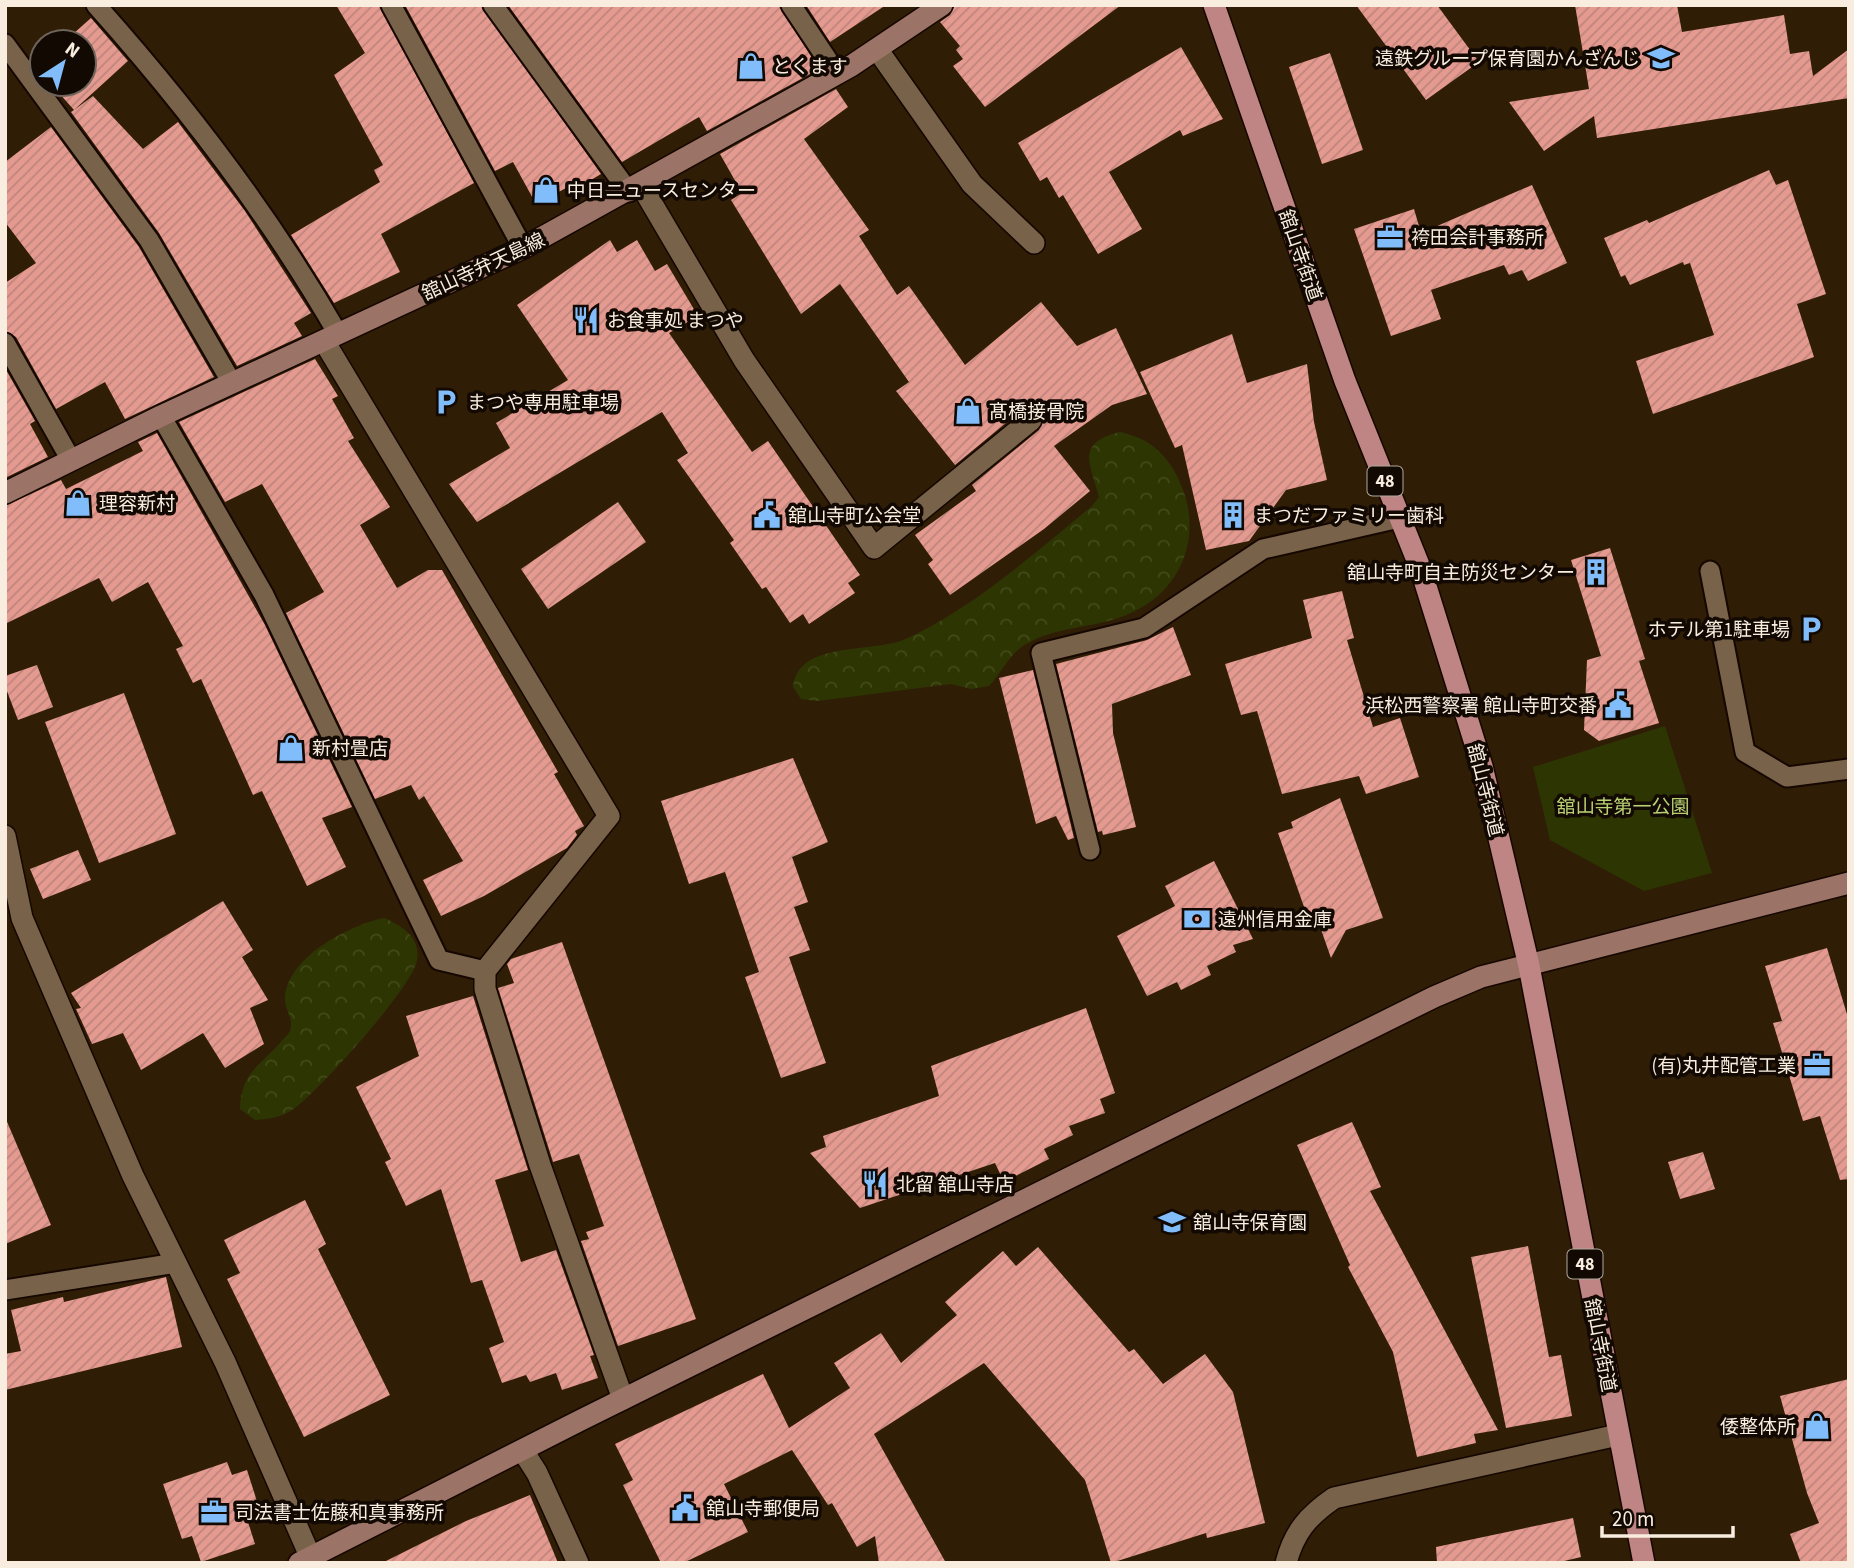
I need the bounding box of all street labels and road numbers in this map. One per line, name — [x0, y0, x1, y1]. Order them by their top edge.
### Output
street label: 舘山寺街道 — [1271, 206, 1328, 305]
street label: 舘山寺弁天島線 — [418, 227, 550, 308]
road number: 48 — [1368, 466, 1402, 495]
street label: 舘山寺街道 — [1460, 741, 1509, 840]
road number: 48 — [1568, 1250, 1602, 1279]
street label: 舘山寺街道 — [1577, 1296, 1622, 1394]

